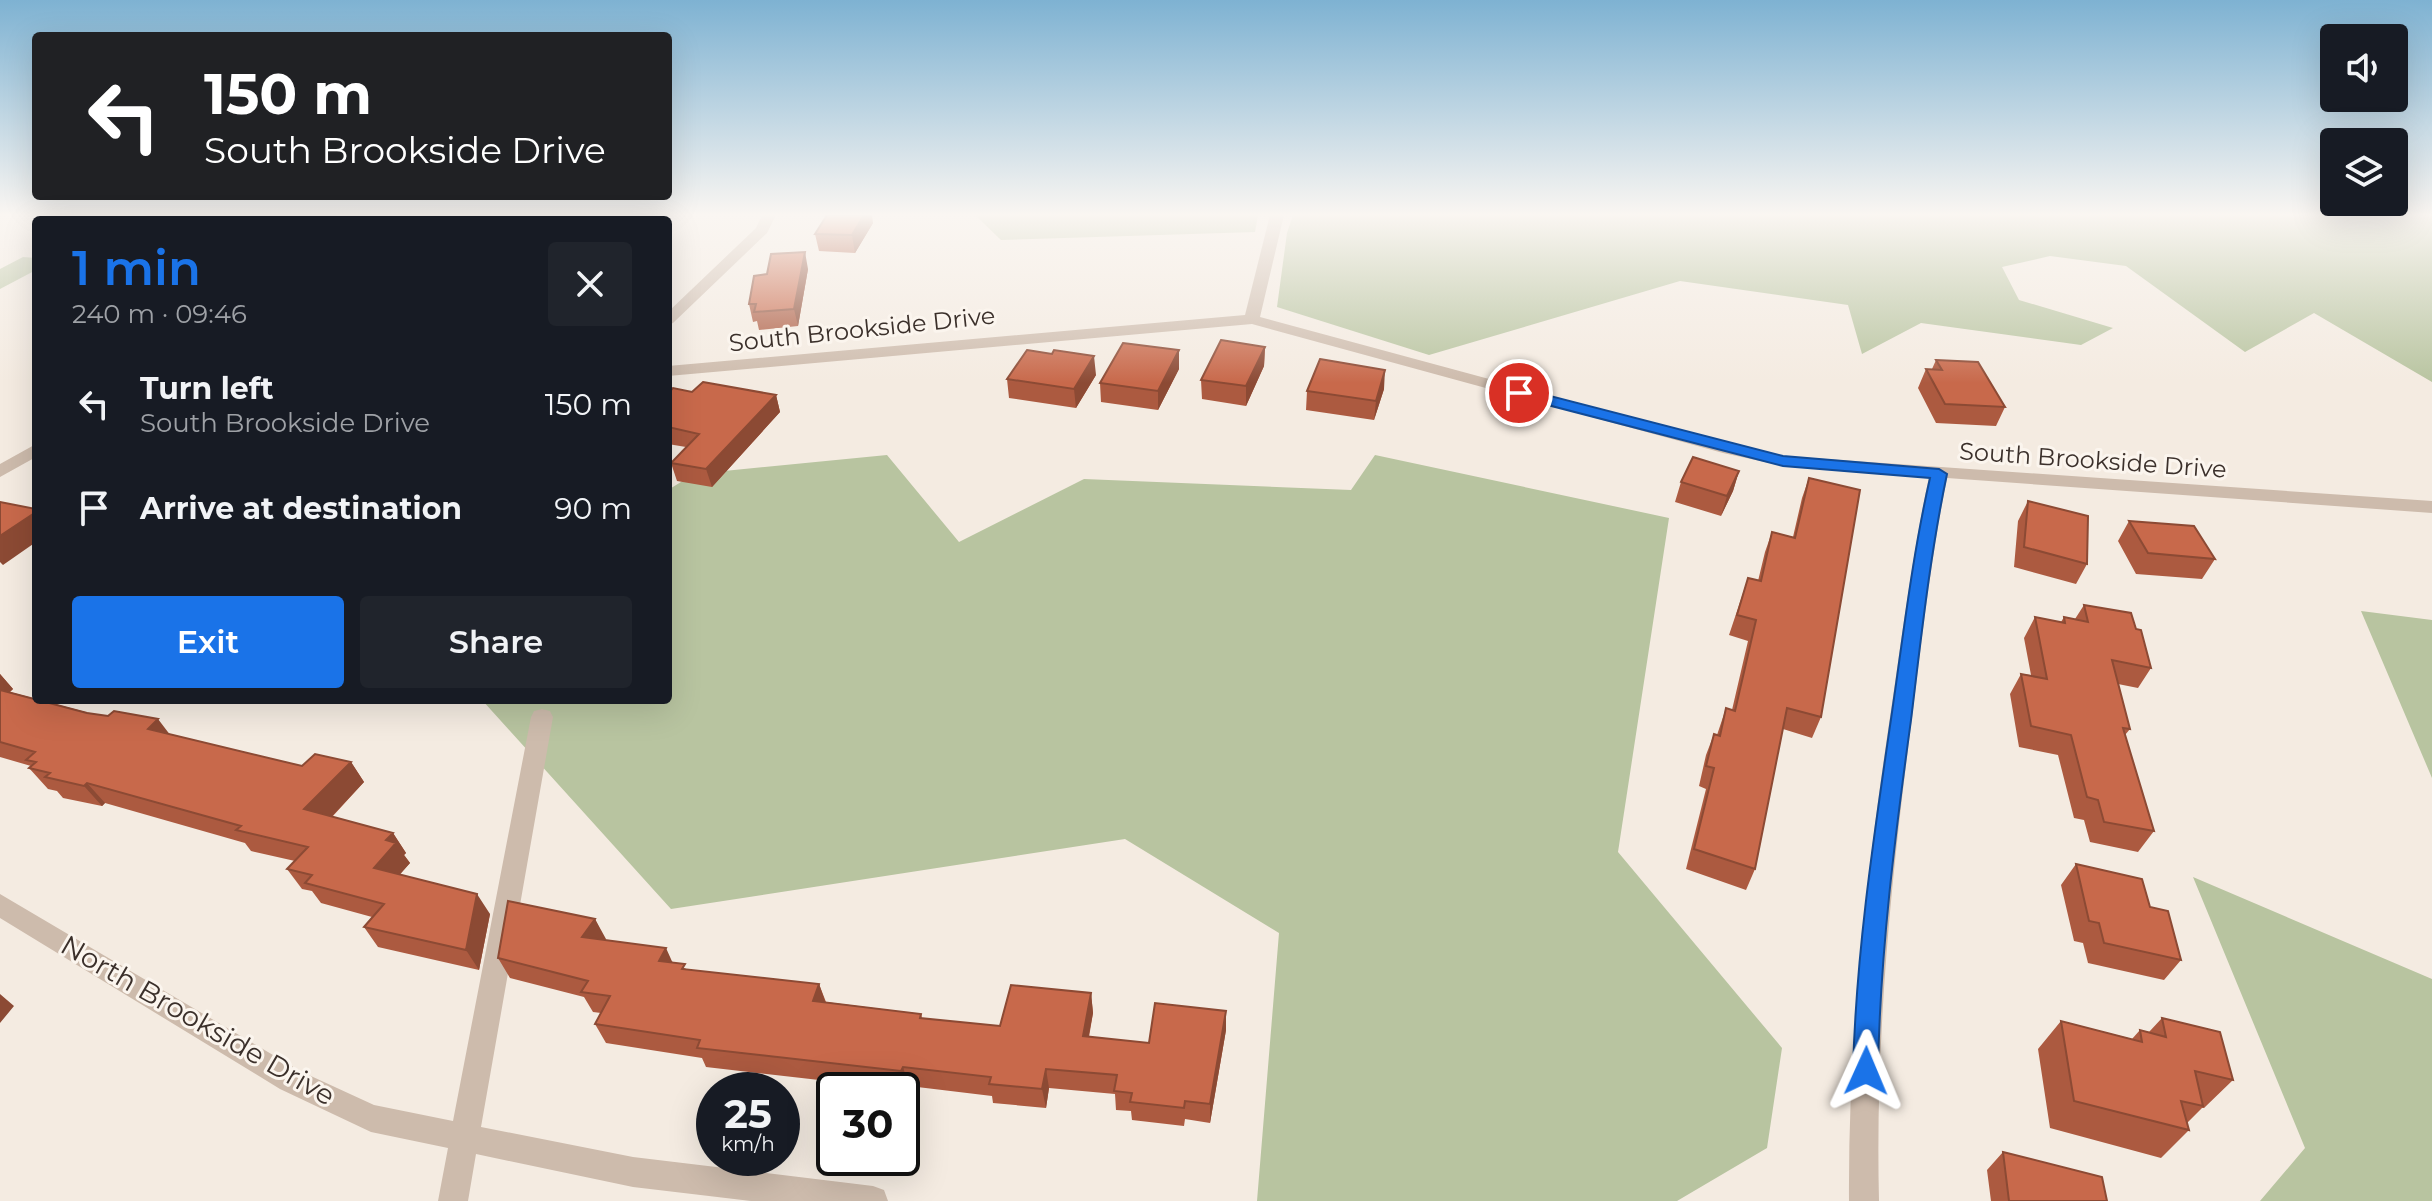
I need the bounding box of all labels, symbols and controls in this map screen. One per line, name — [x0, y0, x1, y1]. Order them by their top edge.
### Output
map controls — [2320, 24, 2408, 216]
button: sound — [2320, 24, 2408, 112]
text: 150 m — [204, 60, 372, 128]
icon: left — [72, 64, 176, 168]
text: South Brookside Drive — [204, 128, 606, 172]
button: layers — [2320, 128, 2408, 216]
text: 1 min — [72, 239, 201, 297]
button: close — [548, 242, 632, 326]
text: 240 m · 09:46 — [72, 298, 247, 330]
street label: South Brookside Drive — [727, 301, 997, 357]
pin — [1485, 359, 1553, 427]
text: Turn left — [140, 370, 273, 407]
icon: arrive — [1497, 371, 1541, 415]
icon: left — [72, 382, 116, 426]
text: 150 m — [545, 386, 632, 423]
text: South Brookside Drive — [140, 407, 430, 439]
street label: South Brookside Drive — [1958, 436, 2228, 484]
icon: arrive — [72, 486, 116, 530]
text: Arrive at destination — [140, 490, 462, 527]
text: 90 m — [554, 490, 632, 527]
button: Exit — [72, 596, 344, 688]
button: Share — [360, 596, 632, 688]
street label: North Brookside Drive — [55, 928, 341, 1112]
position arrow — [1824, 1029, 1908, 1113]
speed limit sign: 30 — [816, 1072, 920, 1176]
text: 25 — [724, 1089, 772, 1138]
text: km/h — [721, 1132, 775, 1156]

